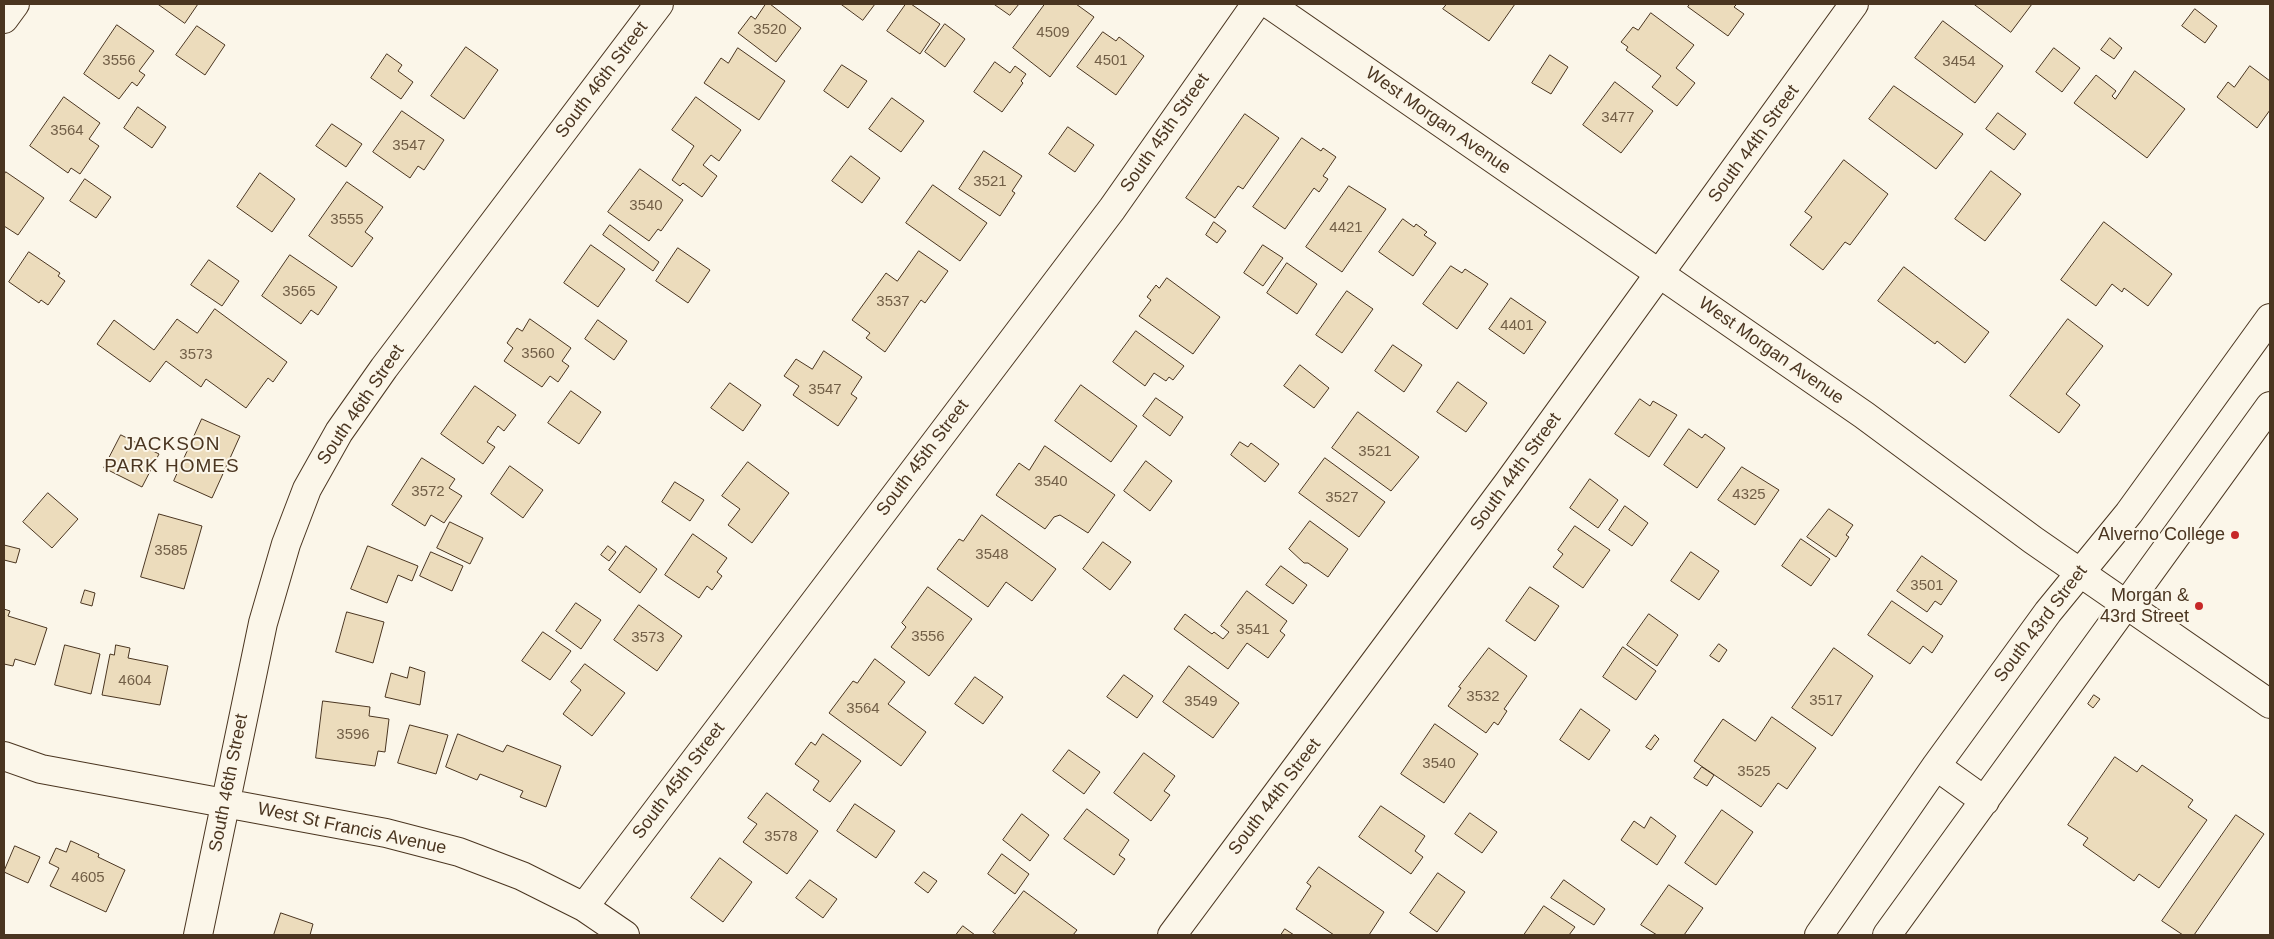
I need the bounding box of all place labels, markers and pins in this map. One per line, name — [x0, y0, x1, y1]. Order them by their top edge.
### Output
place label: Alverno College — [2098, 524, 2225, 546]
marker: Alverno College — [2229, 529, 2241, 541]
place label: Morgan & 43rd Street — [2100, 585, 2189, 628]
marker: Morgan & 43rd Street — [2193, 600, 2205, 612]

